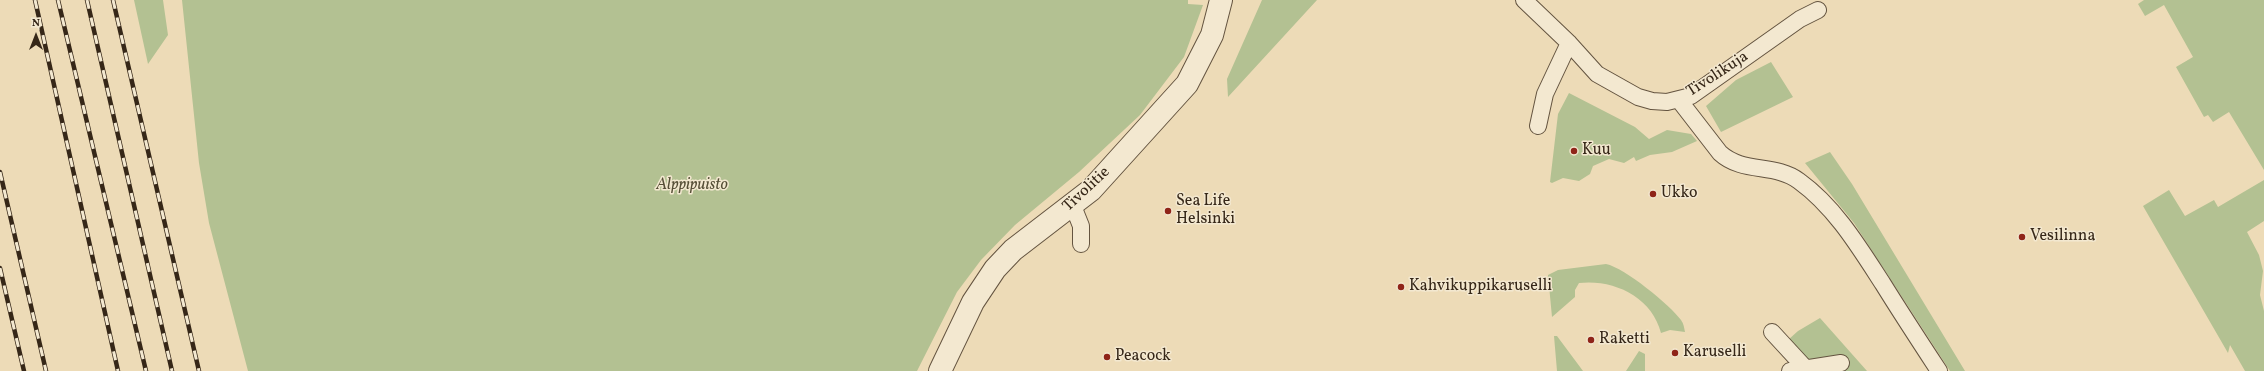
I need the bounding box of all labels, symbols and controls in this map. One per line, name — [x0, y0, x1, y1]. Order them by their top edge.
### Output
north arrow — [16, 16, 56, 56]
text: N — [32, 16, 40, 31]
street label: Tivolikuja — [1683, 48, 1753, 102]
place label: Kuu — [1582, 141, 1611, 161]
marker: Kuu — [1569, 146, 1579, 156]
street label: Tivolitie — [1059, 163, 1115, 217]
park label: Alppipuisto — [656, 176, 728, 196]
place label: Ukko — [1661, 184, 1698, 204]
marker: Ukko — [1648, 189, 1658, 199]
place label: Sea Life Helsinki — [1176, 192, 1235, 230]
marker: Sea Life Helsinki — [1163, 206, 1173, 216]
place label: Vesilinna — [2030, 227, 2095, 247]
marker: Vesilinna — [2017, 232, 2027, 242]
place label: Kahvikuppikaruselli — [1409, 277, 1552, 297]
marker: Kahvikuppikaruselli — [1396, 282, 1406, 292]
place label: Raketti — [1599, 330, 1650, 350]
marker: Raketti — [1586, 335, 1596, 345]
place label: Karuselli — [1683, 343, 1746, 363]
place label: Peacock — [1115, 347, 1171, 367]
marker: Karuselli — [1670, 348, 1680, 358]
marker: Peacock — [1102, 352, 1112, 362]

